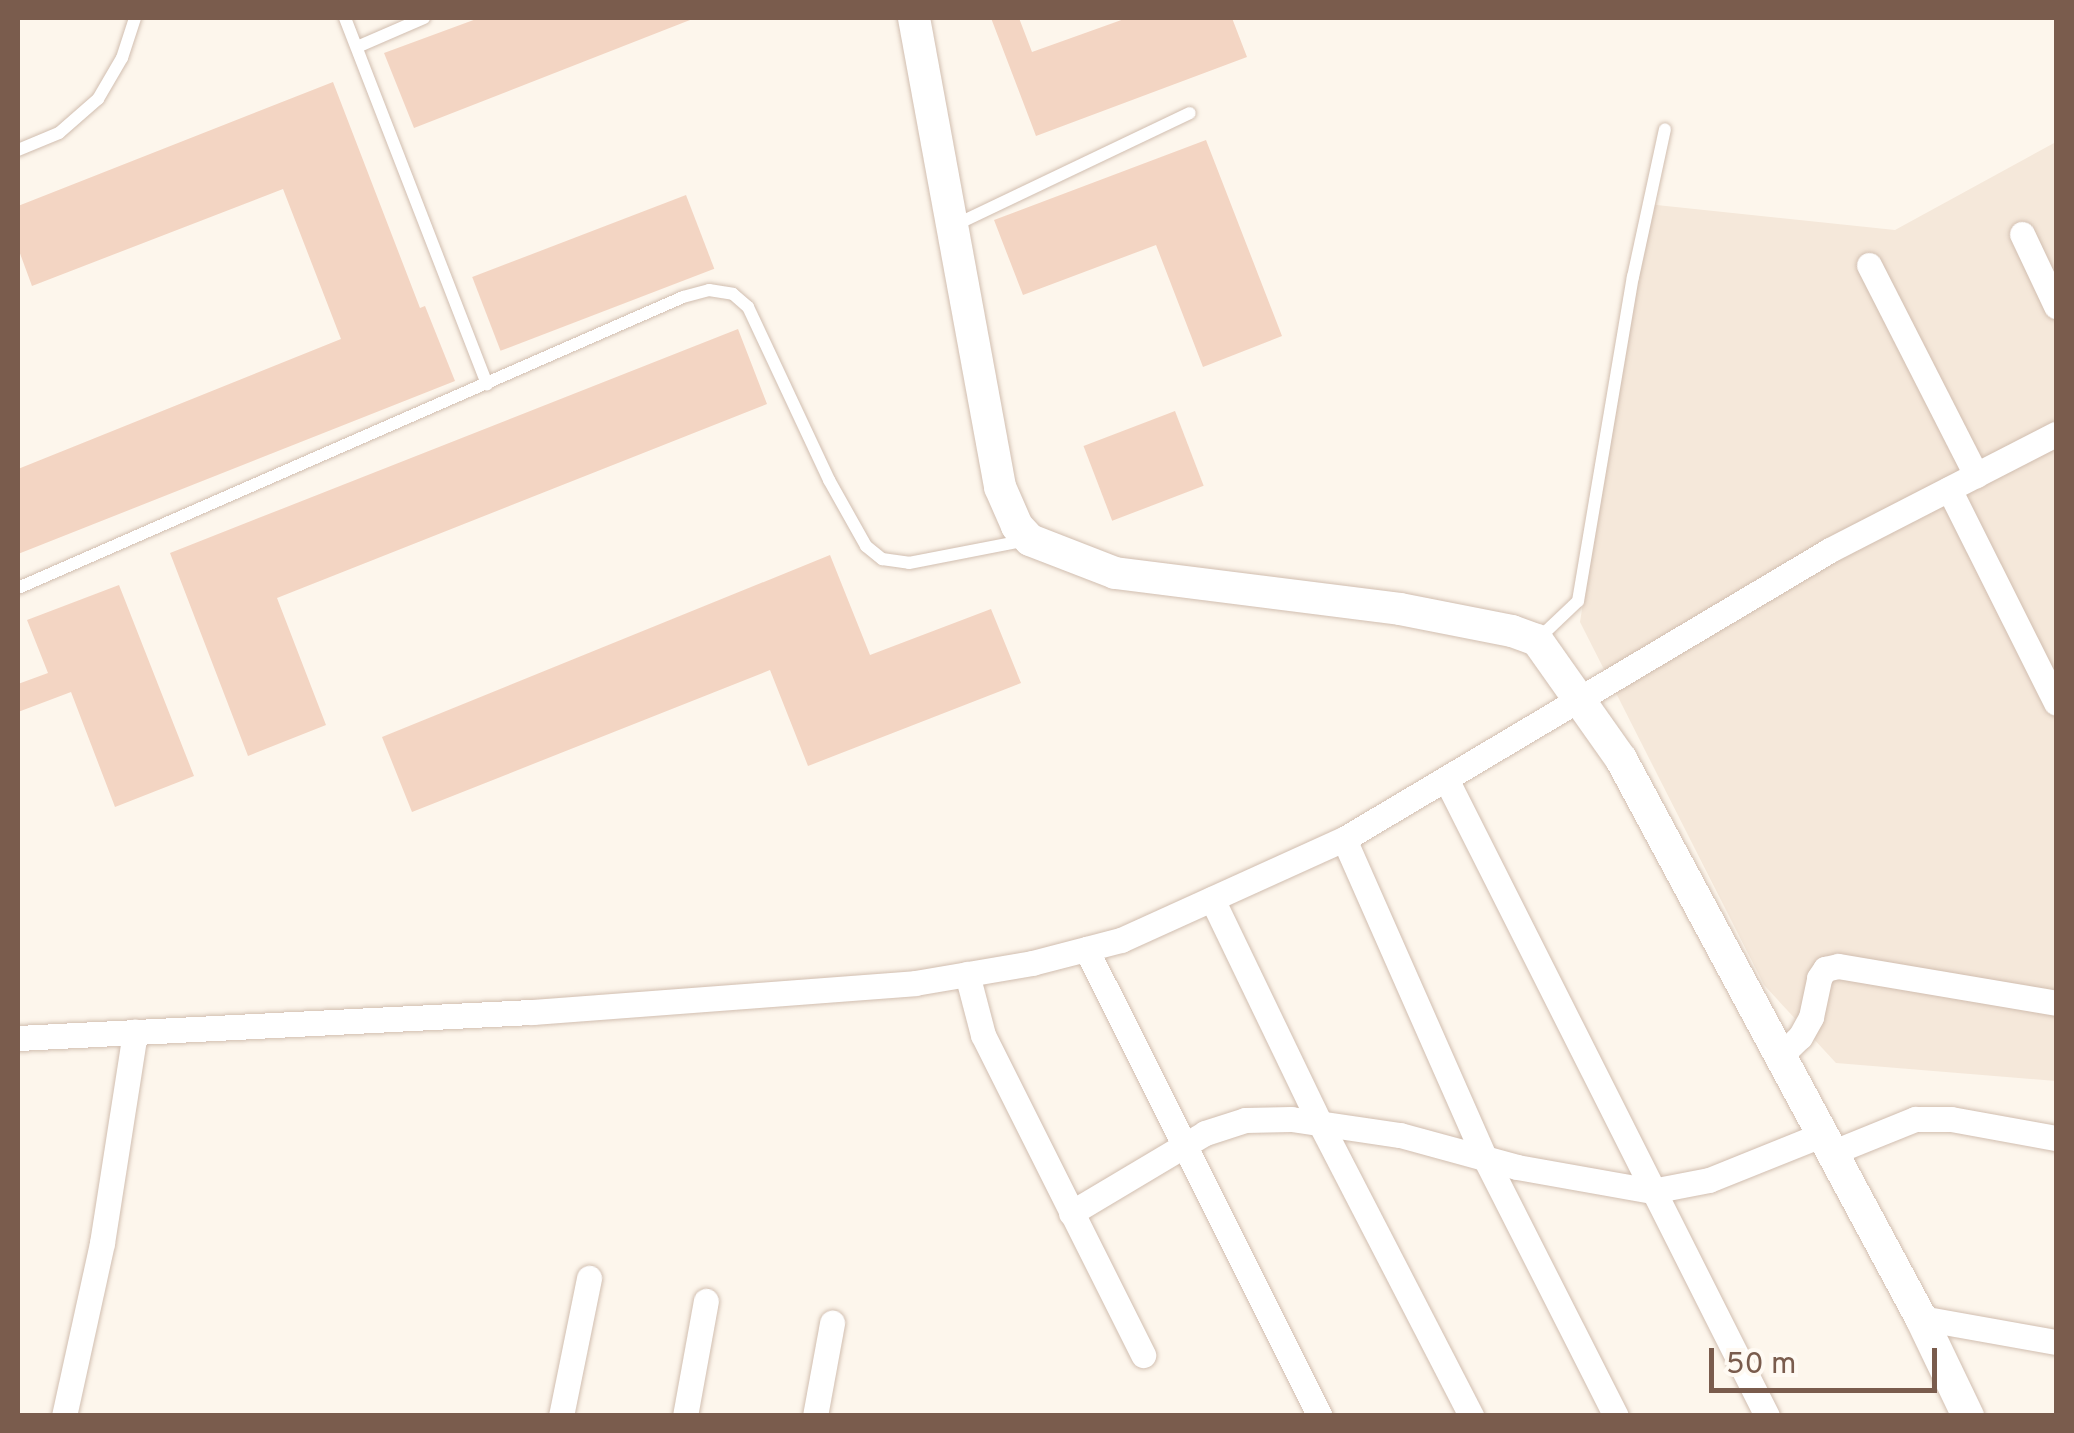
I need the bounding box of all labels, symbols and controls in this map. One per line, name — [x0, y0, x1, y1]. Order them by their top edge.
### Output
scale bar — [1714, 1328, 1942, 1390]
text: 50 m — [1726, 1347, 1796, 1384]

